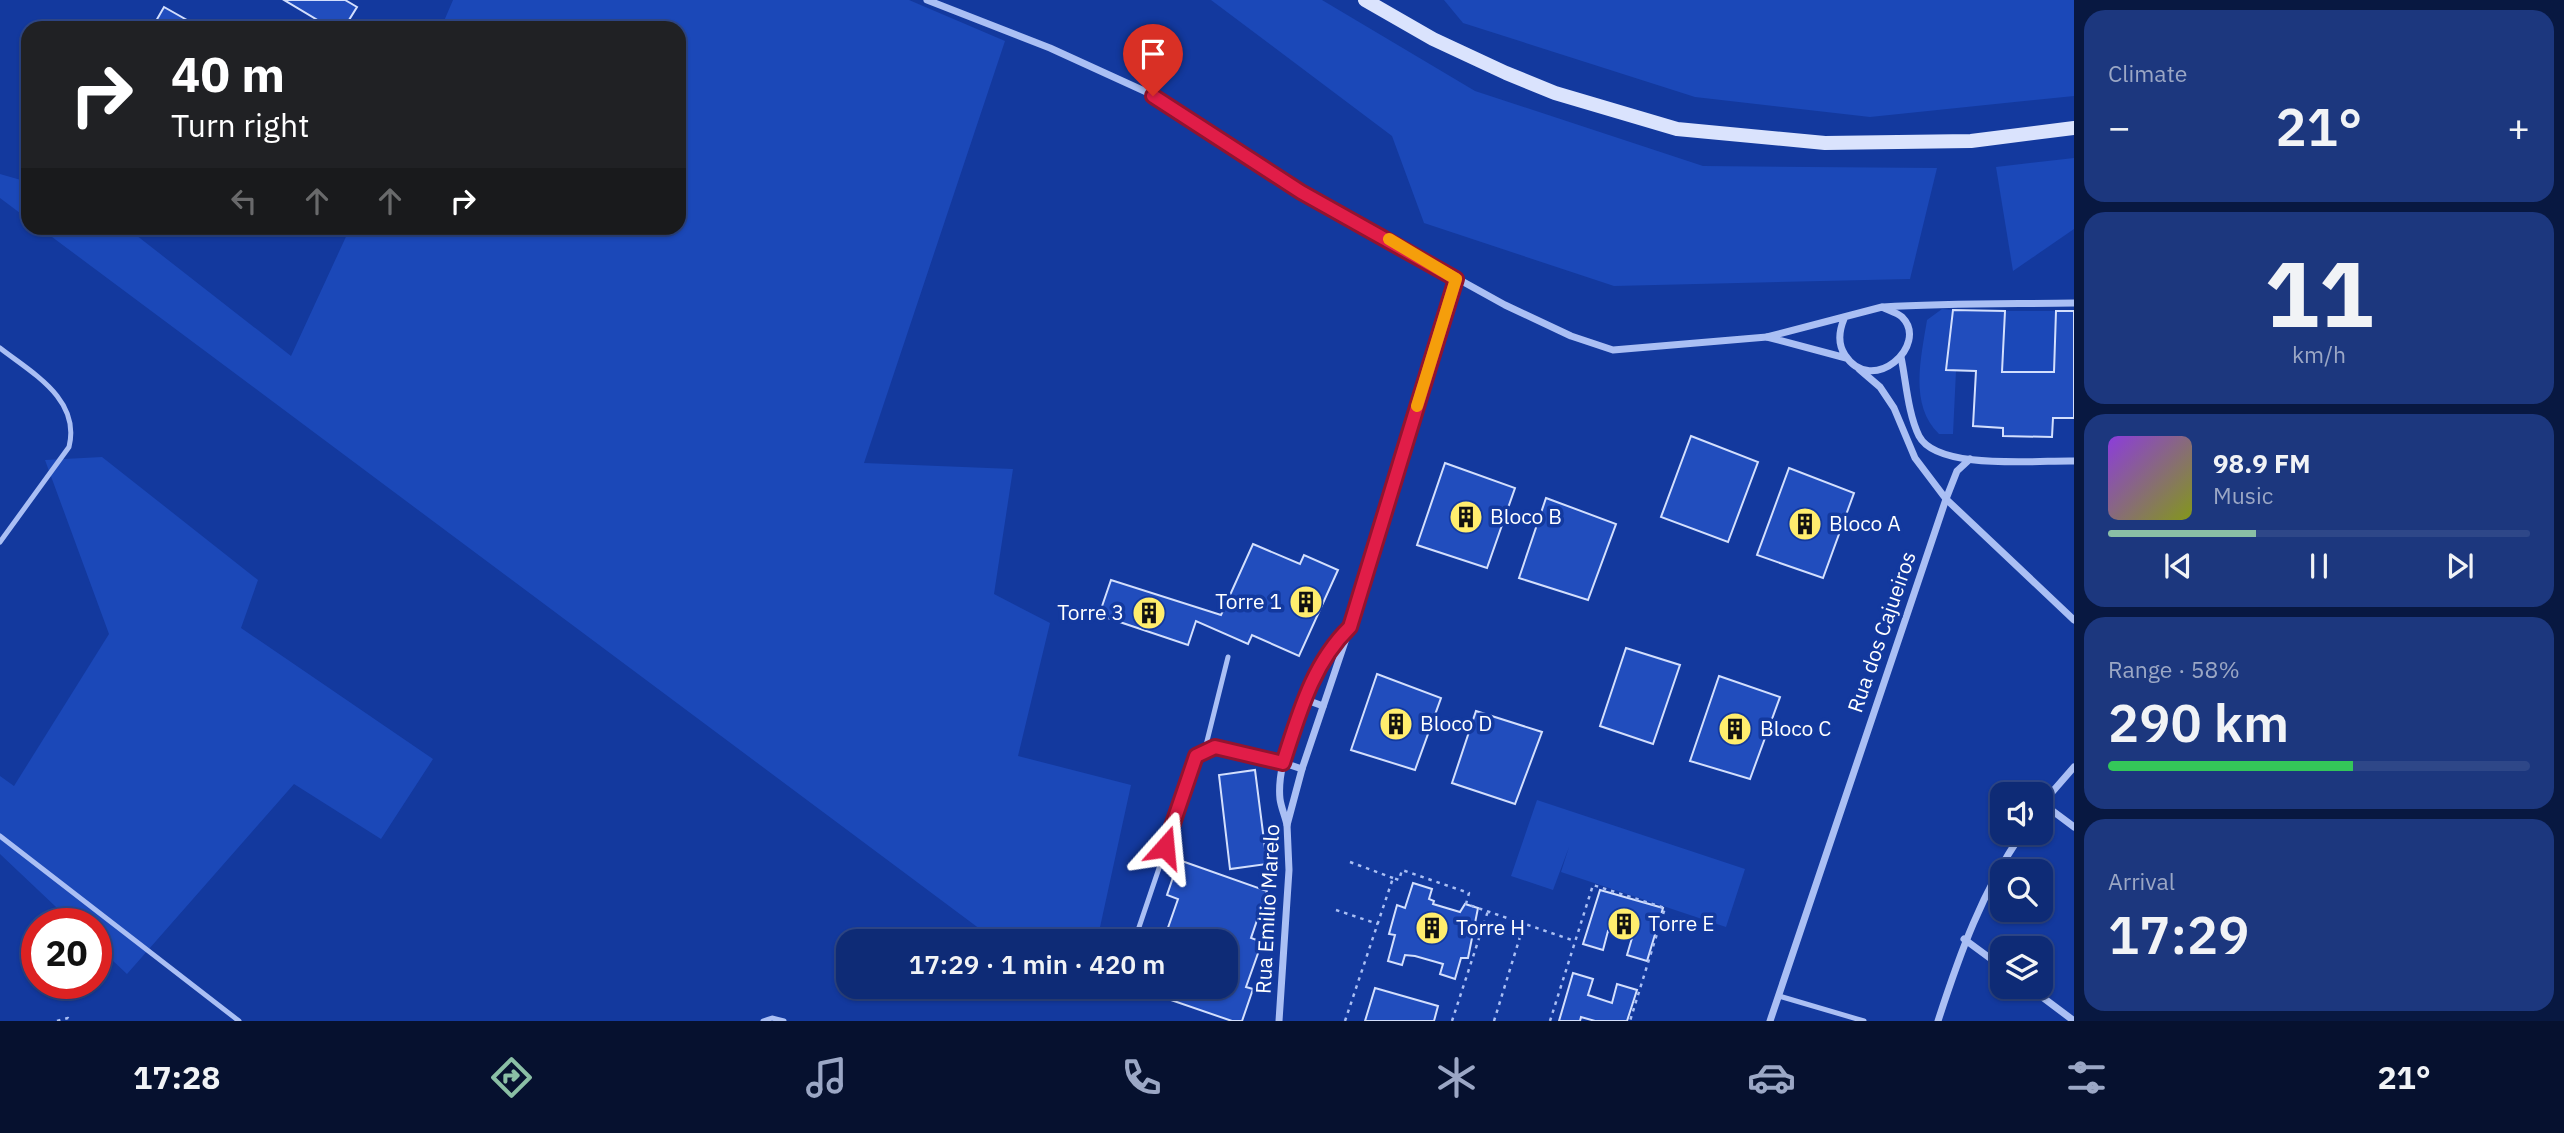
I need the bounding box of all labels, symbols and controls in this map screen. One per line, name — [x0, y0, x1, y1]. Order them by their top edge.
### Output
pin — [1123, 24, 1183, 96]
icon: arrive — [1134, 35, 1172, 73]
text: 40 m — [171, 42, 285, 105]
icon: right — [56, 49, 147, 140]
text: Climate — [2108, 58, 2187, 88]
text: 21° — [2276, 93, 2362, 160]
text: − — [2108, 102, 2131, 151]
text: + — [2507, 102, 2530, 151]
text: Turn right — [171, 104, 309, 146]
icon: left — [225, 182, 263, 220]
icon: ahead — [298, 182, 336, 220]
icon: ahead — [371, 182, 409, 220]
icon: right — [444, 182, 482, 220]
text: 11 — [2264, 234, 2374, 352]
text: km/h — [2292, 339, 2346, 369]
text: 98.9 FM — [2213, 446, 2311, 480]
text: Music — [2213, 480, 2273, 510]
building icon: Bloco B — [1447, 498, 1485, 536]
place label: Bloco B — [1490, 502, 1562, 530]
building icon: Bloco A — [1786, 505, 1824, 543]
place label: Bloco A — [1829, 509, 1901, 537]
street label: Rua dos Cajueiros — [1840, 547, 1922, 716]
icon: previous — [2159, 547, 2197, 585]
icon: pause — [2300, 547, 2338, 585]
icon: next — [2441, 547, 2479, 585]
building icon: Torre 1 — [1287, 583, 1325, 621]
place label: Torre 1 — [1215, 587, 1282, 615]
building icon: Torre 3 — [1130, 594, 1168, 632]
place label: Torre 3 — [1057, 598, 1124, 626]
text: Range · 58% — [2108, 654, 2240, 684]
text: 290 km — [2108, 689, 2289, 756]
building icon: Bloco D — [1377, 705, 1415, 743]
place label: Bloco D — [1420, 709, 1492, 737]
building icon: Bloco C — [1716, 710, 1754, 748]
place label: Bloco C — [1760, 714, 1831, 742]
map controls — [1990, 782, 2053, 999]
button: sound — [1990, 782, 2053, 845]
position arrow — [1128, 810, 1202, 884]
street label: Rua Emilio Marelo — [1249, 823, 1285, 995]
button: search — [1990, 859, 2053, 922]
text: Arrival — [2108, 866, 2175, 896]
text: 17:29 — [2108, 901, 2249, 968]
building icon: Torre E — [1605, 905, 1643, 943]
speed limit sign: 20 — [21, 908, 112, 999]
building icon: Torre H — [1413, 909, 1451, 947]
place label: Torre E — [1648, 909, 1714, 937]
place label: Torre H — [1456, 913, 1525, 941]
button: layers — [1990, 936, 2053, 999]
text: 17:29 · 1 min · 420 m — [909, 947, 1165, 981]
icon: directions — [487, 1053, 536, 1102]
icon: music — [802, 1053, 851, 1102]
icon: phone — [1117, 1053, 1166, 1102]
icon: climate — [1432, 1053, 1481, 1102]
icon: car — [1747, 1053, 1796, 1102]
icon: filters — [2062, 1053, 2111, 1102]
text: 17:28 — [133, 1056, 220, 1098]
text: 21° — [2377, 1056, 2431, 1098]

